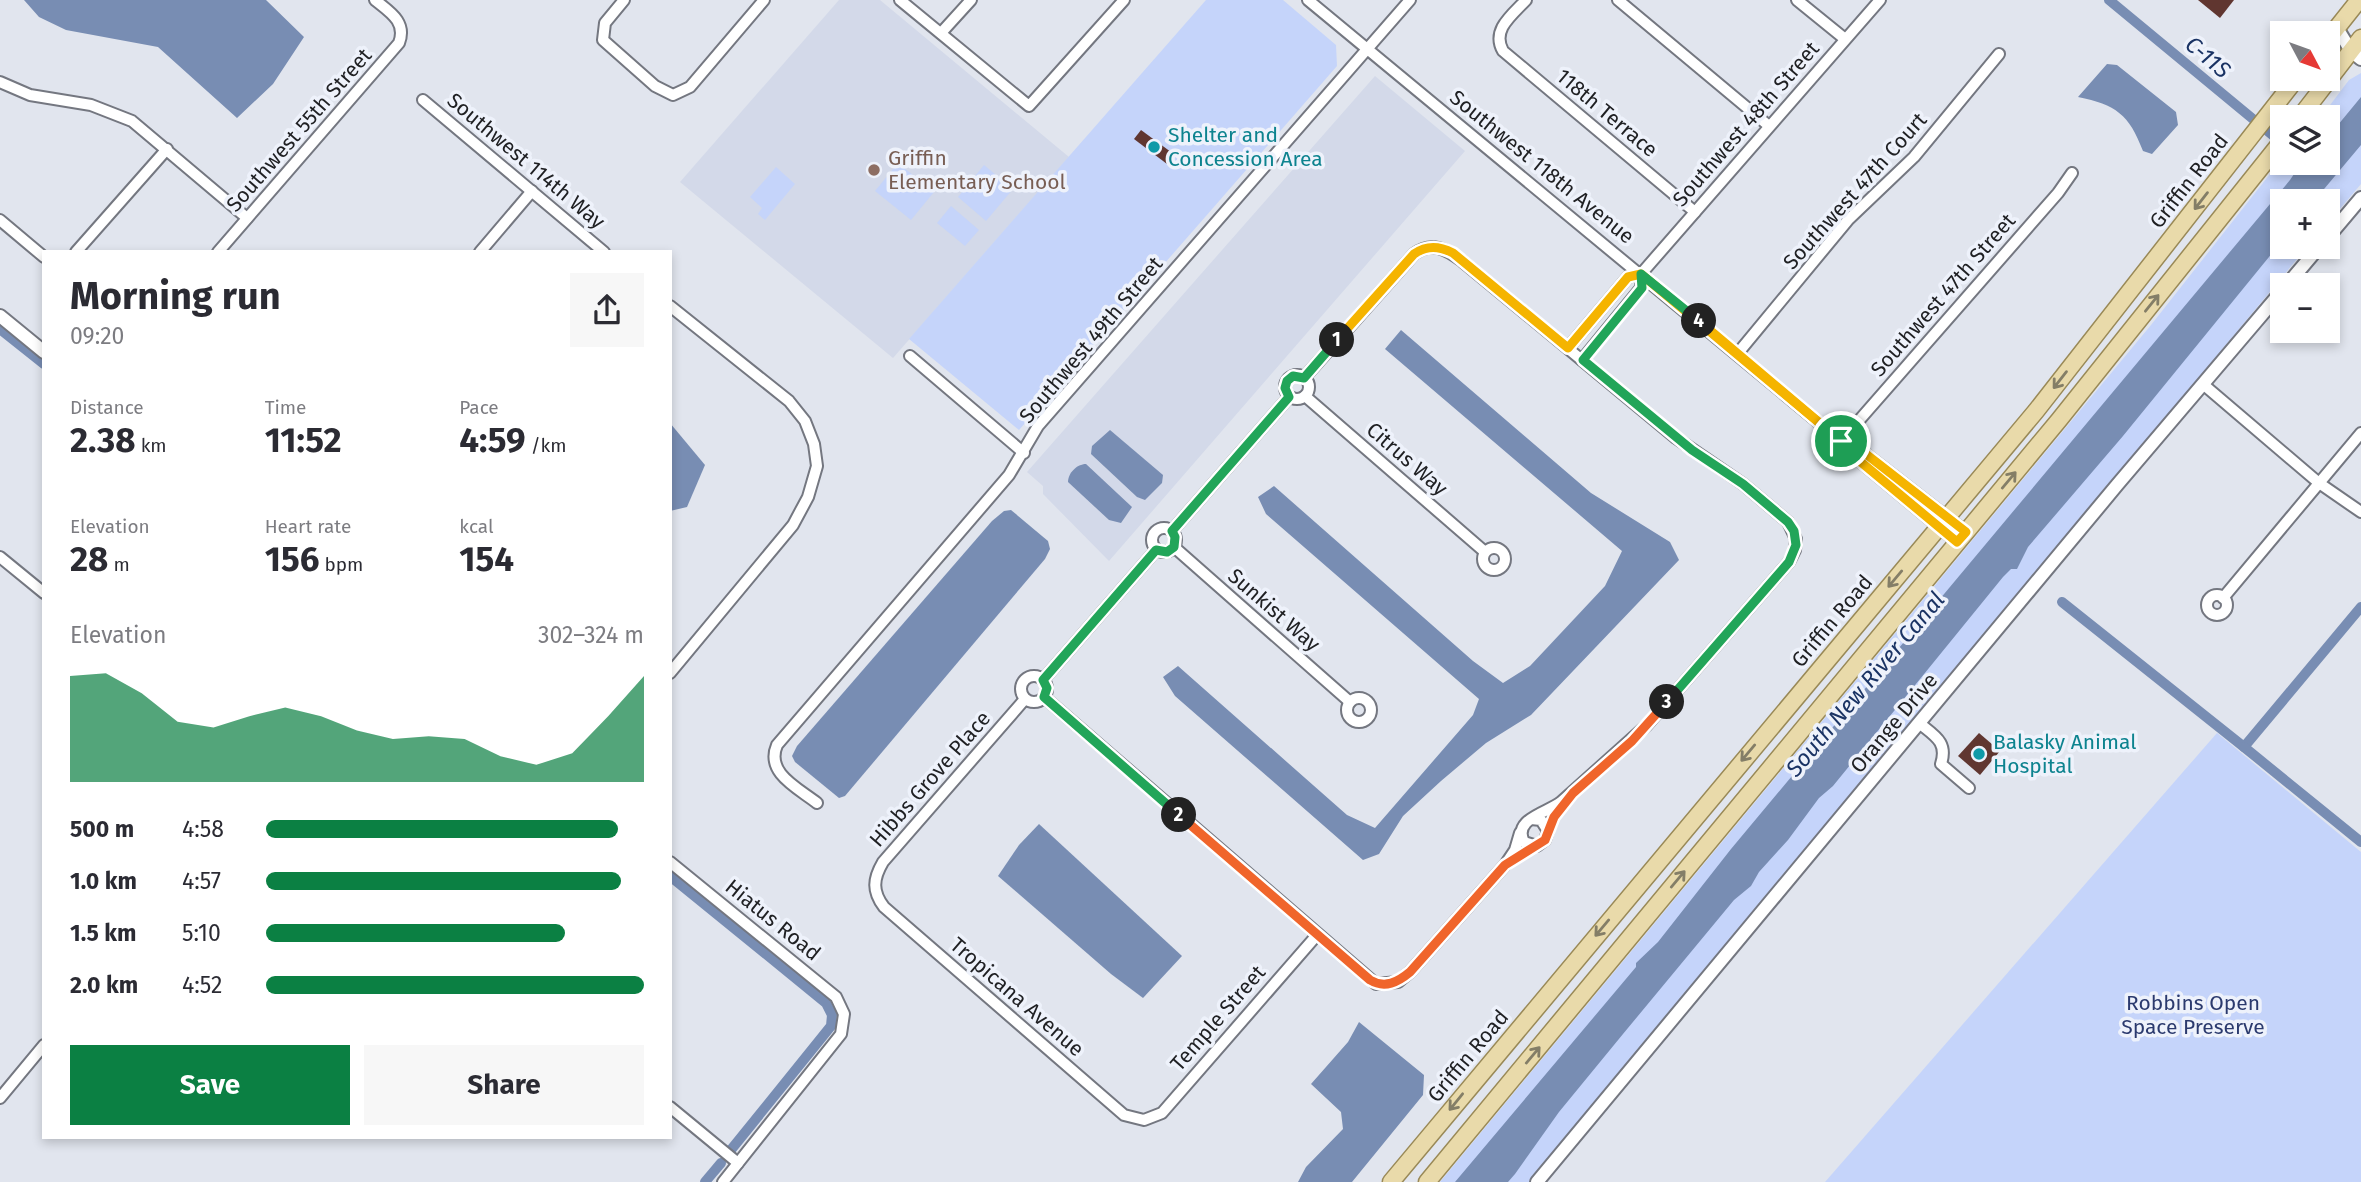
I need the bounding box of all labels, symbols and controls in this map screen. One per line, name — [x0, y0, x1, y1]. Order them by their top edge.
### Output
north arrow — [2270, 21, 2340, 91]
map controls — [2270, 21, 2340, 343]
water label: C-11S — [2180, 30, 2237, 84]
street label: Southwest 48th Street — [1667, 36, 1825, 212]
street label: Southwest 55th Street — [221, 42, 377, 217]
street label: 118th Terrace — [1551, 63, 1663, 163]
street label: Southwest 118th Avenue — [1444, 85, 1640, 249]
street label: Southwest 114th Way — [442, 87, 611, 235]
button: layers — [2270, 105, 2340, 175]
street label: Southwest 47th Court — [1778, 107, 1933, 275]
place label: Shelter and Concession Area — [1168, 122, 1323, 172]
street label: Griffin Road — [2144, 129, 2234, 233]
marker: Shelter and Concession Area — [1146, 139, 1162, 155]
place label: Griffin Elementary School — [888, 145, 1066, 195]
marker: Griffin Elementary School — [866, 162, 882, 178]
button: + — [2270, 189, 2340, 259]
one-way arrow — [2193, 191, 2208, 209]
street label: Southwest 47th Street — [1865, 208, 2021, 382]
street label: Southwest 49th Street — [1014, 251, 1169, 429]
text: Morning run — [70, 273, 281, 319]
button: share — [570, 273, 644, 347]
button: − — [2270, 273, 2340, 343]
one-way arrow — [2145, 294, 2160, 312]
pin: 4 — [1682, 304, 1716, 338]
text: 4 — [1693, 309, 1704, 332]
text: 09:20 — [70, 322, 124, 350]
pin: 1 — [1320, 322, 1354, 358]
text: 1 — [1332, 328, 1341, 351]
one-way arrow — [2053, 370, 2068, 388]
text: Distance — [70, 396, 144, 419]
text: Time — [265, 396, 306, 419]
text: Pace — [459, 396, 499, 419]
pin — [1811, 411, 1871, 471]
street label: Citrus Way — [1361, 417, 1453, 502]
text: 2.38 — [70, 419, 136, 461]
text: 11:52 — [265, 419, 342, 461]
text: 4:59 — [459, 419, 526, 461]
icon: arrive — [1822, 422, 1860, 460]
text: km — [136, 434, 167, 457]
text: /km — [526, 434, 567, 457]
one-way arrow — [2001, 471, 2017, 489]
text: Elevation — [70, 515, 150, 538]
text: Heart rate — [265, 515, 351, 538]
text: kcal — [459, 515, 494, 538]
text: 28 — [70, 538, 108, 580]
text: 156 — [265, 538, 319, 580]
text: 154 — [459, 538, 514, 580]
text: m — [108, 553, 130, 576]
text: bpm — [319, 553, 363, 576]
street label: Sunkist Way — [1223, 563, 1326, 658]
street label: Griffin Road — [1786, 569, 1878, 673]
one-way arrow — [1887, 570, 1903, 588]
water label: South New River Canal — [1779, 586, 1950, 783]
text: Elevation — [70, 621, 166, 649]
text: 302–324 m — [538, 621, 644, 649]
street label: Orange Drive — [1845, 668, 1943, 778]
pin: 3 — [1650, 684, 1684, 720]
text: 3 — [1662, 690, 1671, 713]
street label: Hibbs Grove Place — [864, 706, 996, 852]
place label: Balasky Animal Hospital — [1993, 729, 2136, 779]
one-way arrow — [1740, 744, 1756, 762]
marker: Balasky Animal Hospital — [1971, 746, 1987, 762]
pin: 2 — [1162, 798, 1196, 832]
text: 2 — [1174, 803, 1183, 826]
text: 500 m — [70, 815, 134, 843]
text: 4:58 — [182, 815, 224, 843]
text: 1.0 km — [70, 867, 137, 895]
text: 4:57 — [182, 867, 221, 895]
one-way arrow — [1671, 871, 1686, 889]
street label: Hiatus Road — [720, 874, 826, 966]
one-way arrow — [1594, 918, 1610, 936]
text: 1.5 km — [70, 919, 136, 947]
text: 5:10 — [182, 919, 221, 947]
street label: Tropicana Avenue — [945, 932, 1089, 1062]
street label: Temple Street — [1165, 959, 1271, 1076]
text: 2.0 km — [70, 971, 138, 999]
text: 4:52 — [182, 971, 222, 999]
park label: Robbins Open Space Preserve — [2121, 990, 2265, 1040]
street label: Griffin Road — [1422, 1004, 1514, 1108]
button: Save — [70, 1045, 350, 1125]
button: Share — [364, 1045, 644, 1125]
one-way arrow — [1526, 1046, 1541, 1064]
one-way arrow — [1448, 1093, 1464, 1111]

